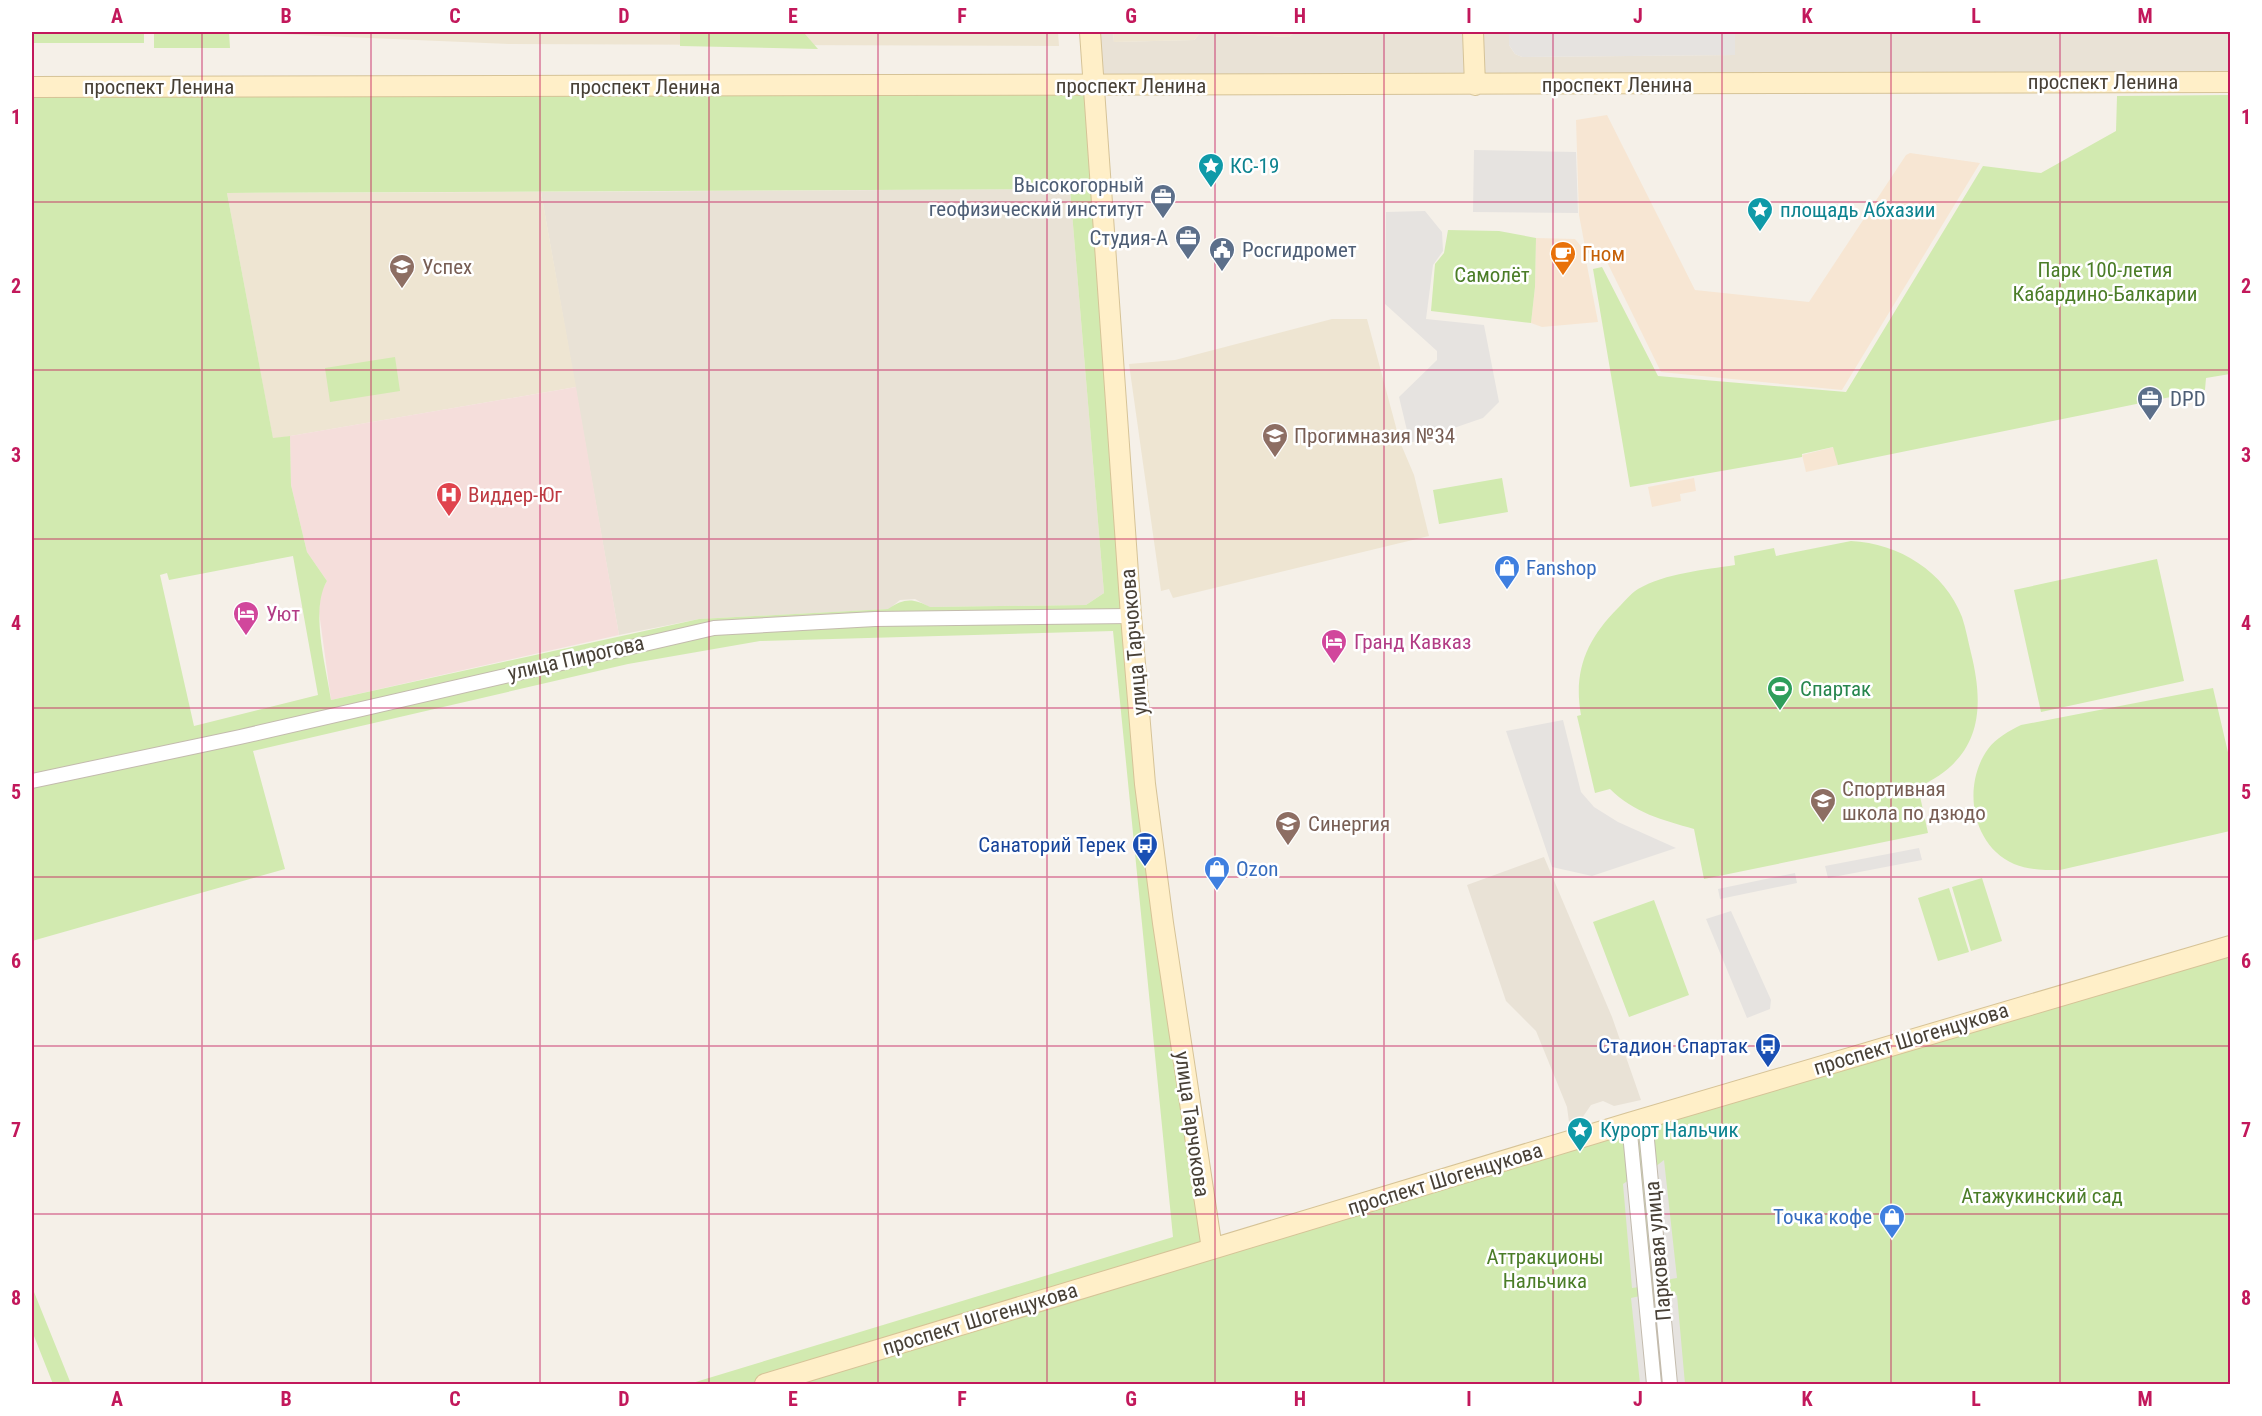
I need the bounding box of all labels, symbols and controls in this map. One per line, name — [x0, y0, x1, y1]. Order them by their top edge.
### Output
text: A — [111, 4, 123, 28]
text: B — [280, 4, 292, 28]
text: C — [449, 4, 461, 28]
text: D — [618, 4, 630, 28]
text: E — [788, 4, 798, 28]
text: F — [957, 4, 967, 28]
text: G — [1125, 4, 1137, 28]
text: H — [1294, 4, 1306, 28]
text: I — [1466, 4, 1472, 28]
text: J — [1633, 4, 1643, 28]
text: K — [1801, 4, 1813, 28]
text: L — [1971, 4, 1981, 28]
text: M — [2137, 4, 2153, 28]
street label: проспект Ленина — [2028, 70, 2178, 94]
street label: проспект Ленина — [1542, 73, 1692, 97]
street label: проспект Ленина — [1056, 74, 1206, 98]
street label: проспект Ленина — [84, 75, 234, 99]
street label: проспект Ленина — [570, 75, 720, 99]
text: 1 — [11, 105, 21, 129]
text: 1 — [2241, 105, 2251, 129]
place icon: КС-19 — [1196, 151, 1226, 189]
place label: КС-19 — [1230, 154, 1279, 178]
place label: Высокогорный геофизический институт — [929, 173, 1144, 221]
office icon: Высокогорный геофизический институт — [1148, 182, 1178, 220]
place icon: площадь Абхазии — [1745, 195, 1775, 233]
place label: площадь Абхазии — [1780, 198, 1936, 222]
office icon: Студия-А — [1173, 223, 1203, 261]
place label: Студия-А — [1089, 226, 1168, 250]
public building icon: Росгидромет — [1207, 235, 1237, 273]
place label: Росгидромет — [1242, 238, 1357, 262]
cafe icon: Гном — [1548, 239, 1578, 277]
place label: Гном — [1582, 242, 1625, 266]
school or university icon: Успех — [387, 252, 417, 290]
place label: Успех — [422, 255, 472, 279]
park label: Парк 100-летия Кабардино-Балкарии — [2013, 258, 2197, 306]
park label: Самолёт — [1454, 263, 1530, 287]
text: 2 — [11, 274, 21, 298]
text: 2 — [2241, 274, 2251, 298]
office icon: DPD — [2135, 384, 2165, 422]
place label: DPD — [2170, 387, 2206, 411]
school or university icon: Прогимназия №34 — [1260, 421, 1290, 459]
place label: Прогимназия №34 — [1294, 424, 1455, 448]
text: 3 — [11, 443, 21, 467]
text: 3 — [2241, 443, 2251, 467]
hospital icon: Виддер-Юг — [434, 480, 464, 518]
place label: Виддер-Юг — [468, 483, 562, 507]
shop icon: Fanshop — [1492, 553, 1522, 591]
place label: Fanshop — [1526, 556, 1597, 580]
street label: улица Тарчокова — [1116, 568, 1152, 716]
hotel icon: Уют — [231, 599, 261, 637]
place label: Уют — [266, 602, 300, 626]
text: 4 — [11, 611, 21, 635]
text: 4 — [2241, 611, 2251, 635]
hotel icon: Гранд Кавказ — [1319, 627, 1349, 665]
place label: Гранд Кавказ — [1354, 630, 1471, 654]
street label: улица Пирогова — [506, 631, 646, 685]
sports icon: Спартак — [1765, 674, 1795, 712]
place label: Спартак — [1800, 677, 1871, 701]
place label: Спортивная школа по дзюдо — [1842, 777, 1986, 825]
text: 5 — [11, 780, 21, 804]
text: 5 — [2241, 780, 2251, 804]
school or university icon: Спортивная школа по дзюдо — [1808, 786, 1838, 824]
school or university icon: Синергия — [1273, 809, 1303, 847]
place label: Синергия — [1308, 812, 1390, 836]
bus stop icon: Санаторий Терек — [1130, 830, 1160, 868]
place label: Санаторий Терек — [978, 833, 1126, 857]
shop icon: Ozon — [1202, 854, 1232, 892]
place label: Ozon — [1236, 857, 1278, 881]
text: 6 — [11, 949, 21, 973]
text: 6 — [2241, 949, 2251, 973]
street label: проспект Шогенцукова — [1811, 998, 2011, 1080]
bus stop icon: Стадион Спартак — [1753, 1031, 1783, 1069]
place label: Стадион Спартак — [1598, 1034, 1748, 1058]
street label: улица Тарчокова — [1170, 1050, 1214, 1198]
place icon: Курорт Нальчик — [1565, 1115, 1595, 1153]
text: 7 — [11, 1118, 21, 1142]
place label: Курорт Нальчик — [1600, 1118, 1739, 1142]
text: 7 — [2241, 1118, 2251, 1142]
street label: проспект Шогенцукова — [1345, 1138, 1545, 1220]
street label: Парковая улица — [1640, 1180, 1676, 1322]
park label: Атажукинский сад — [1961, 1184, 2123, 1208]
shop icon: Точка кофе — [1877, 1202, 1907, 1240]
place label: Точка кофе — [1773, 1205, 1872, 1229]
park label: Аттракционы Нальчика — [1486, 1245, 1604, 1293]
street label: проспект Шогенцукова — [880, 1278, 1080, 1360]
text: 8 — [11, 1286, 21, 1310]
text: 8 — [2241, 1286, 2251, 1310]
text: A — [111, 1387, 123, 1411]
text: B — [280, 1387, 292, 1411]
text: C — [449, 1387, 461, 1411]
text: D — [618, 1387, 630, 1411]
text: E — [788, 1387, 798, 1411]
text: F — [957, 1387, 967, 1411]
text: G — [1125, 1387, 1137, 1411]
text: H — [1294, 1387, 1306, 1411]
text: I — [1466, 1387, 1472, 1411]
text: J — [1633, 1387, 1643, 1411]
text: K — [1801, 1387, 1813, 1411]
text: L — [1971, 1387, 1981, 1411]
text: M — [2137, 1387, 2153, 1411]

